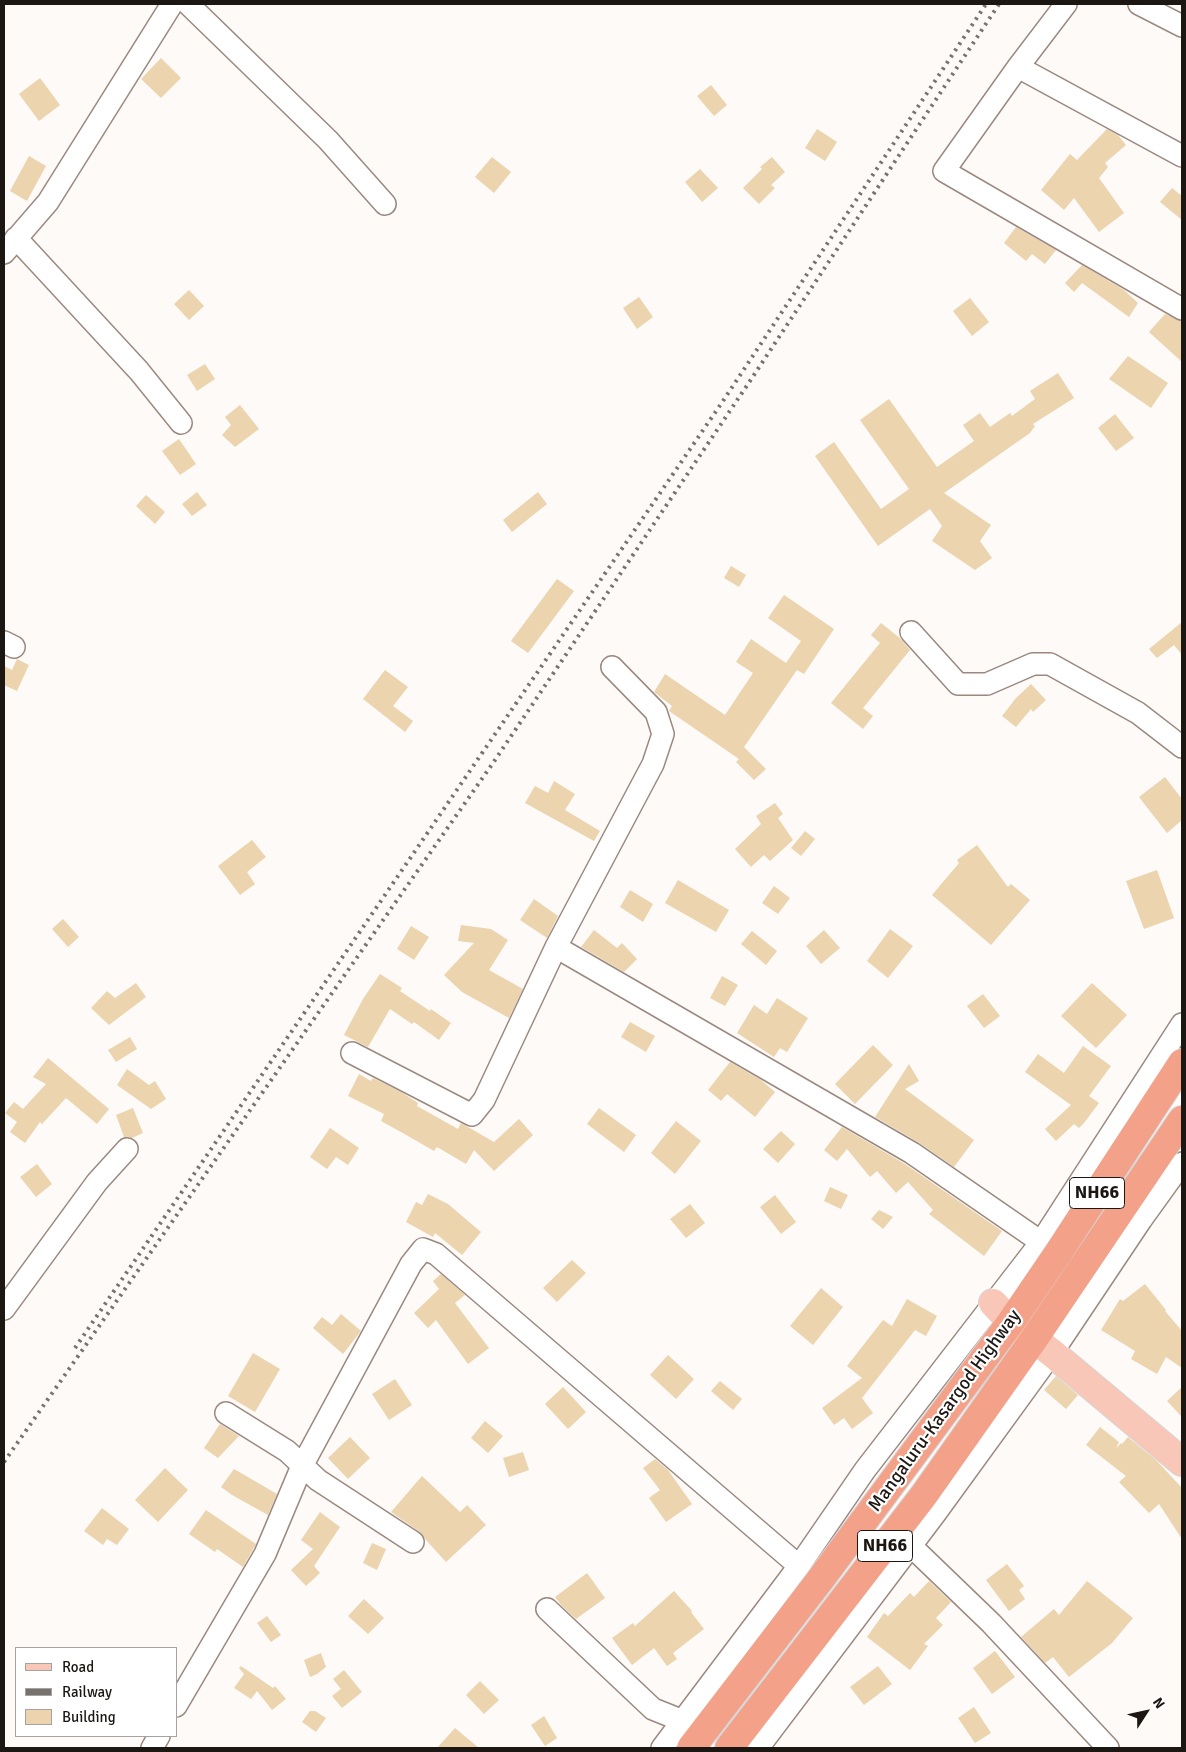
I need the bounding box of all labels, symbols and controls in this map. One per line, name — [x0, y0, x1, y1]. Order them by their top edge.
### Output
road number: NH66 — [1070, 1178, 1124, 1208]
street label: Mangaluru-Kasargod Highway — [864, 1305, 1026, 1517]
road number: NH66 — [858, 1530, 912, 1562]
legend — [15, 1647, 178, 1737]
text: Road — [62, 1658, 94, 1676]
text: Railway — [62, 1683, 112, 1701]
north arrow — [1121, 1687, 1171, 1737]
text: N — [1149, 1694, 1168, 1712]
text: Building — [62, 1708, 116, 1726]

